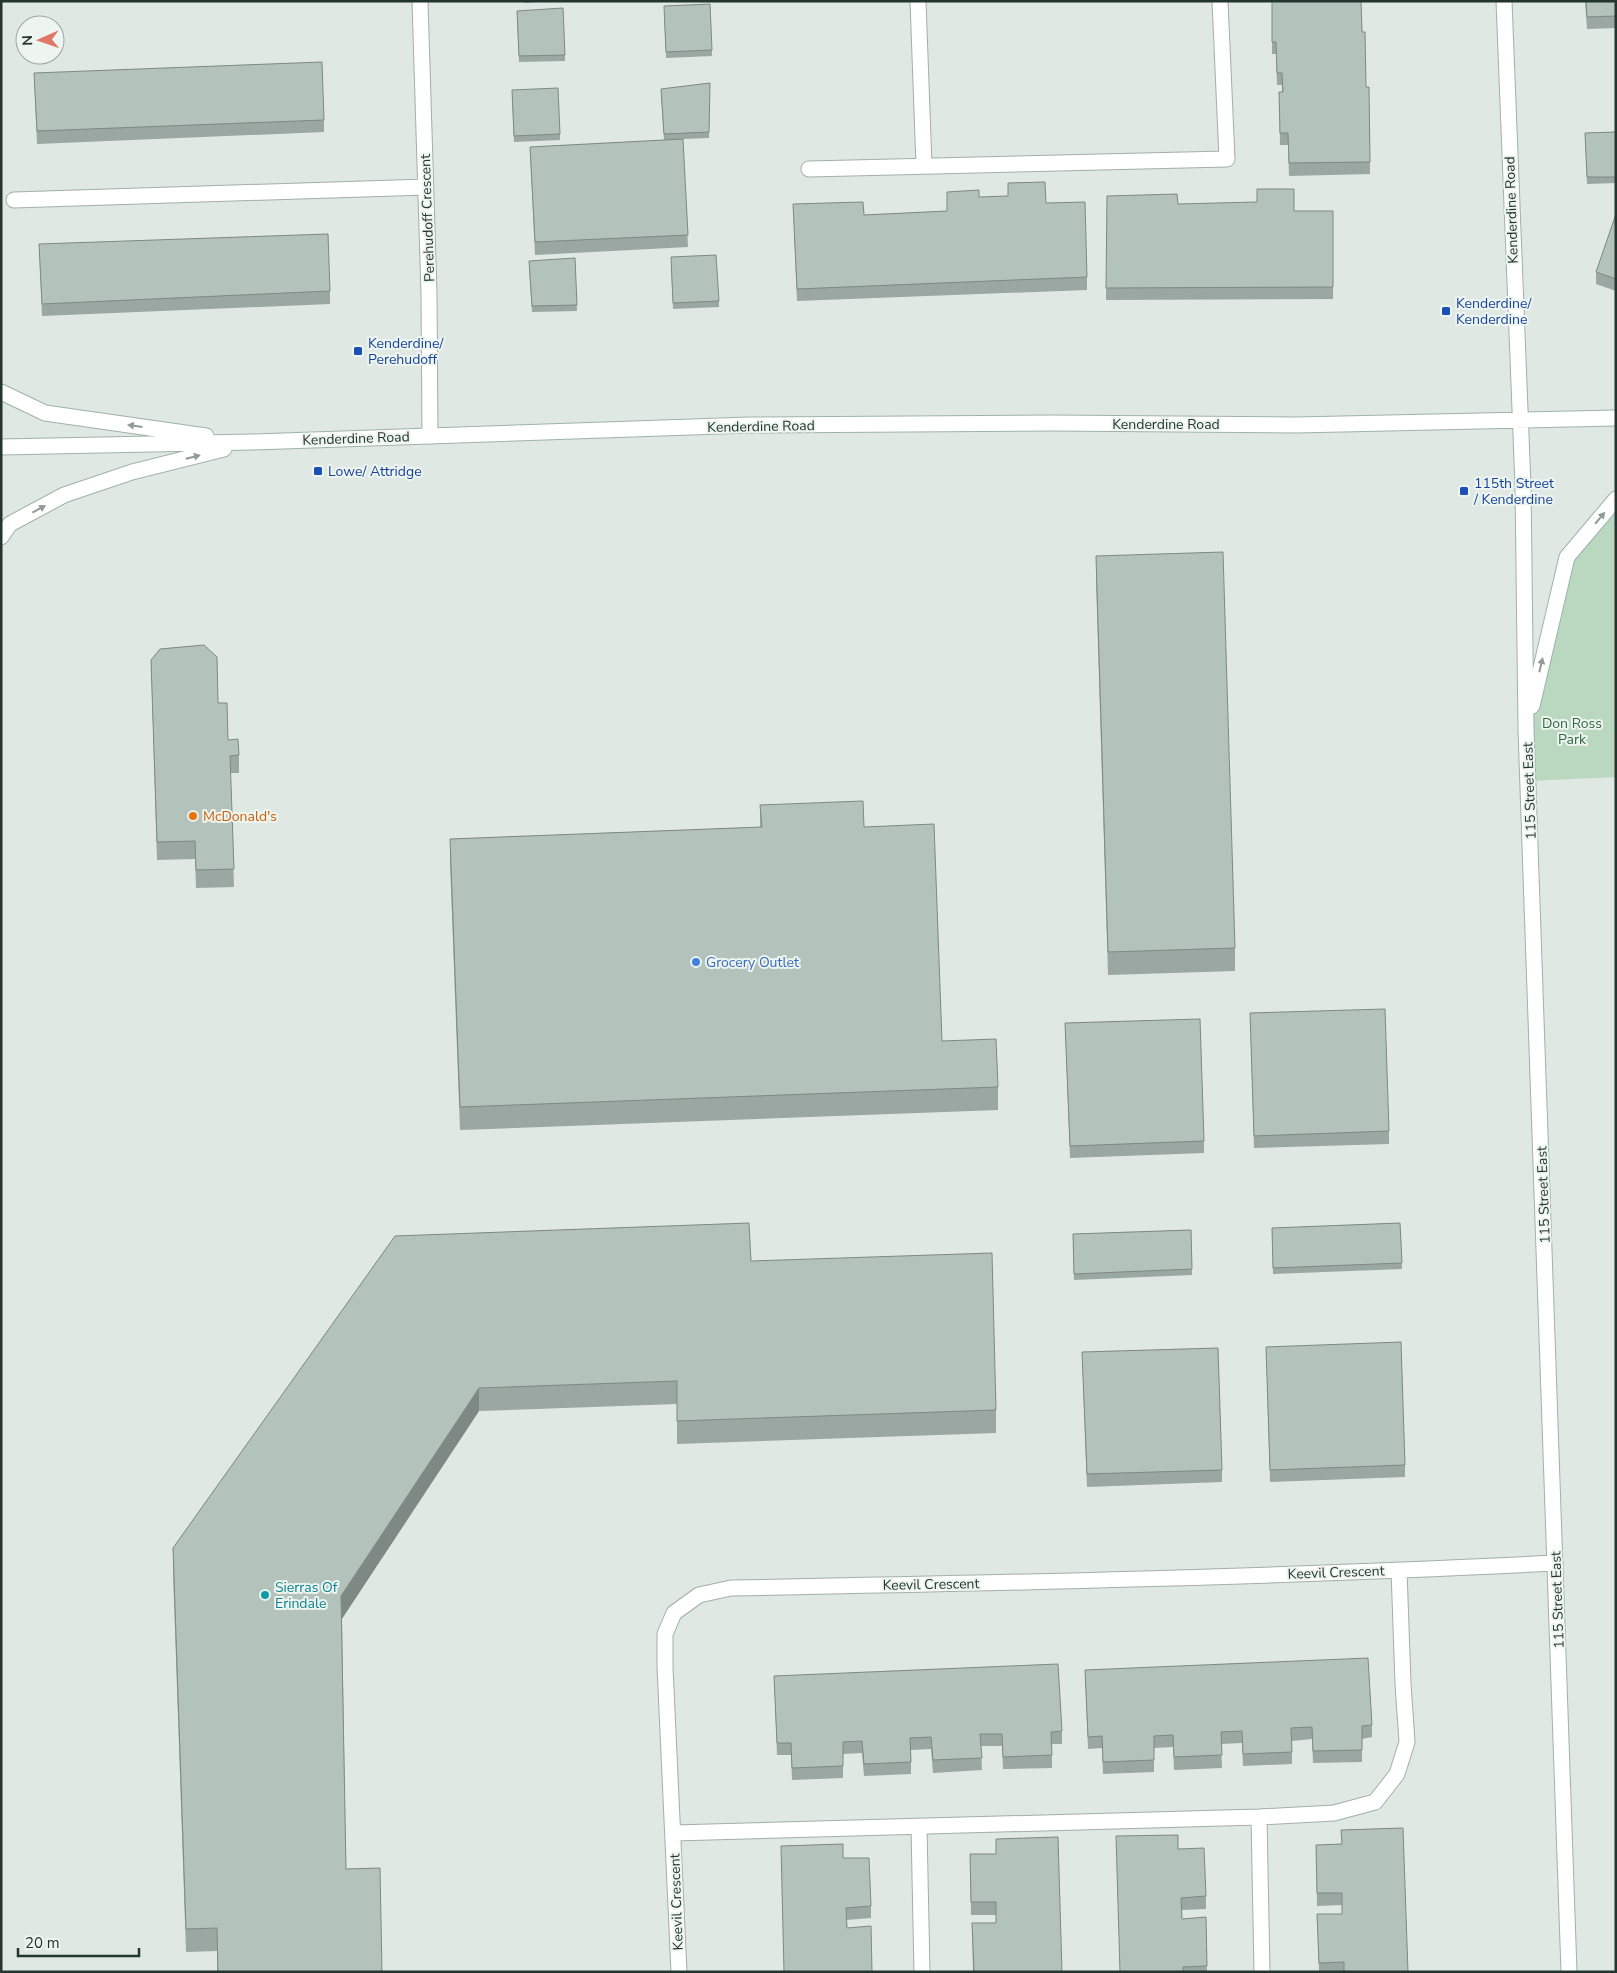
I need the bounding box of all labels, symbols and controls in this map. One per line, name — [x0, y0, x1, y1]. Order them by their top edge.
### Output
north arrow — [15, 15, 65, 65]
text: N — [18, 35, 37, 46]
street label: Perehudoff Crescent — [416, 154, 439, 282]
street label: Kenderdine Road — [1500, 156, 1523, 264]
place label: Kenderdine/ Kenderdine — [1456, 294, 1532, 329]
marker: Kenderdine/ Kenderdine — [1440, 305, 1452, 317]
place label: Kenderdine/ Perehudoff — [368, 334, 444, 369]
marker: Kenderdine/ Perehudoff — [352, 345, 364, 357]
street label: Kenderdine Road — [1112, 415, 1220, 434]
street label: Kenderdine Road — [707, 416, 815, 437]
one-way arrow — [127, 421, 143, 429]
street label: Kenderdine Road — [302, 427, 410, 450]
one-way arrow — [185, 453, 200, 461]
place label: Lowe/ Attridge — [328, 462, 422, 481]
marker: Lowe/ Attridge — [312, 465, 324, 477]
place label: 115th Street / Kenderdine — [1473, 474, 1554, 509]
marker: 115th Street / Kenderdine — [1458, 485, 1470, 497]
one-way arrow — [32, 504, 46, 513]
one-way arrow — [1594, 512, 1605, 524]
one-way arrow — [1537, 658, 1545, 673]
park label: Don Ross Park — [1542, 714, 1602, 749]
street label: 115 Street East — [1518, 742, 1541, 840]
place label: McDonald's — [203, 807, 277, 826]
marker: McDonald's — [187, 810, 199, 822]
place label: Grocery Outlet — [706, 953, 799, 972]
marker: Grocery Outlet — [690, 956, 702, 968]
street label: 115 Street East — [1532, 1146, 1555, 1244]
street label: 115 Street East — [1546, 1551, 1569, 1649]
street label: Keevil Crescent — [1287, 1561, 1385, 1584]
street label: Keevil Crescent — [882, 1574, 980, 1595]
place label: Sierras Of Erindale — [275, 1578, 338, 1613]
marker: Sierras Of Erindale — [259, 1589, 271, 1601]
street label: Keevil Crescent — [665, 1853, 688, 1951]
scale bar — [18, 1926, 139, 1958]
text: 20 m — [25, 1933, 60, 1953]

